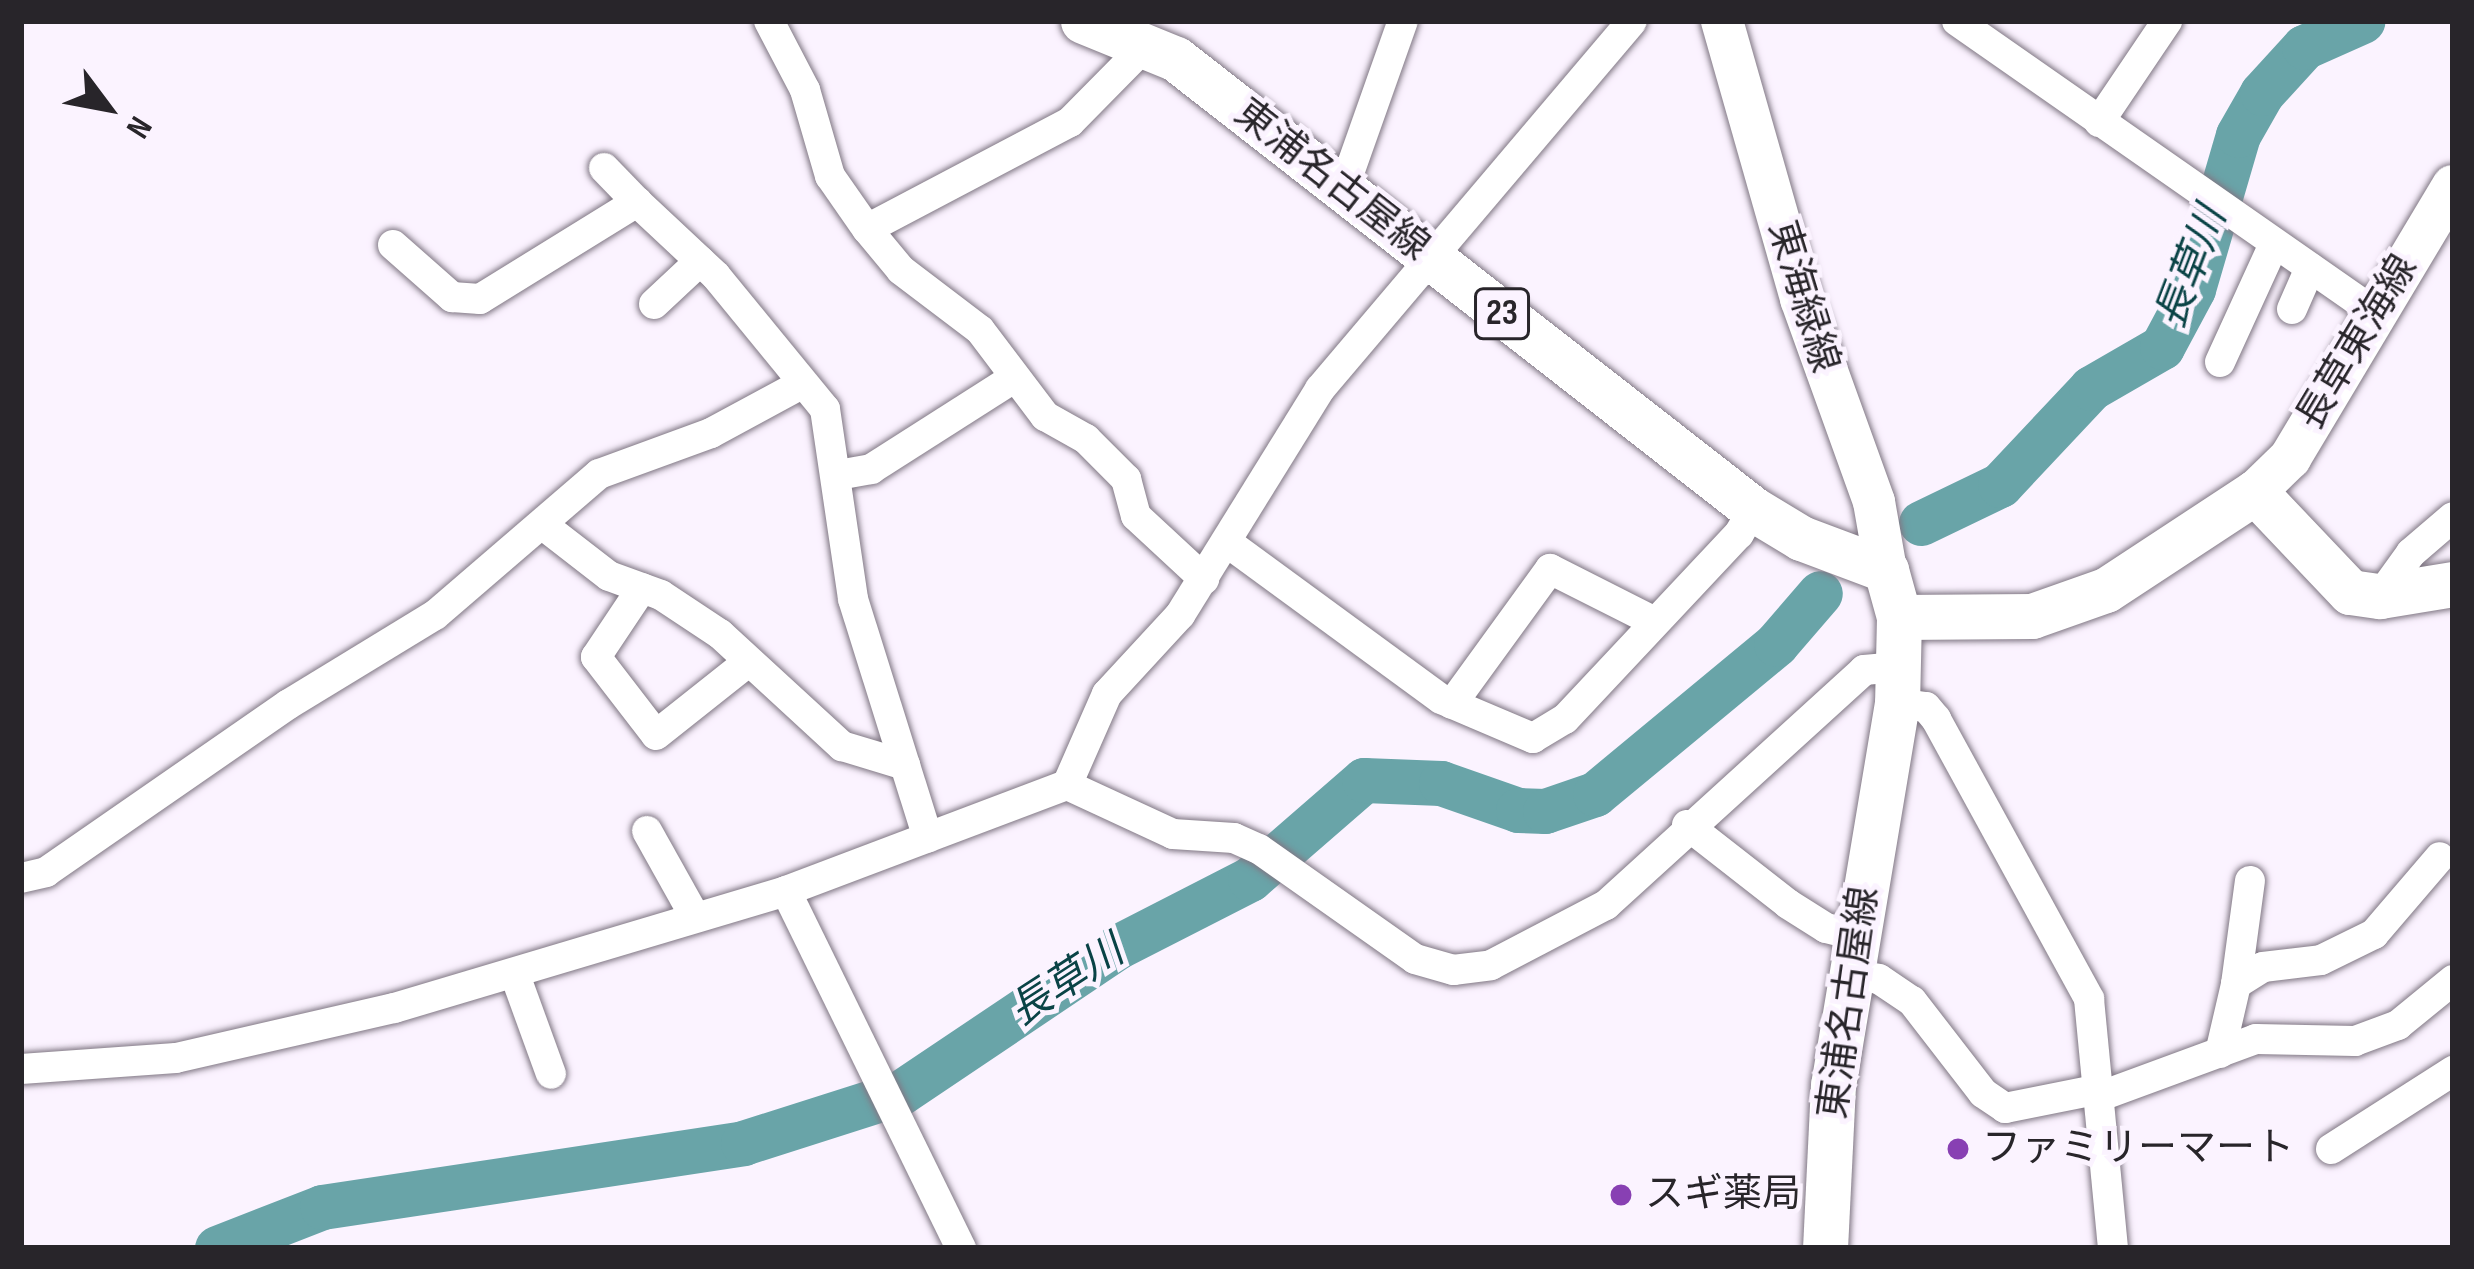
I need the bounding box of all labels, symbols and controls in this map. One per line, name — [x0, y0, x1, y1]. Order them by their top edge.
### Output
north arrow — [48, 48, 168, 168]
street label: 東浦名古屋線 — [1224, 91, 1438, 271]
text: N — [117, 109, 160, 145]
water label: 長草川 — [2146, 200, 2238, 336]
street label: 東海緑線 — [1757, 216, 1847, 378]
street label: 長草東海線 — [2288, 247, 2428, 439]
road number: 23 — [1472, 284, 1532, 344]
street label: 東浦名古屋線 — [1811, 884, 1889, 1122]
water label: 長草川 — [1000, 927, 1134, 1037]
place label: ファミリーマート — [1982, 1126, 2294, 1172]
marker: ファミリーマート — [1945, 1136, 1971, 1162]
place label: スギ薬局 — [1645, 1172, 1801, 1218]
marker: スギ薬局 — [1608, 1182, 1634, 1208]

